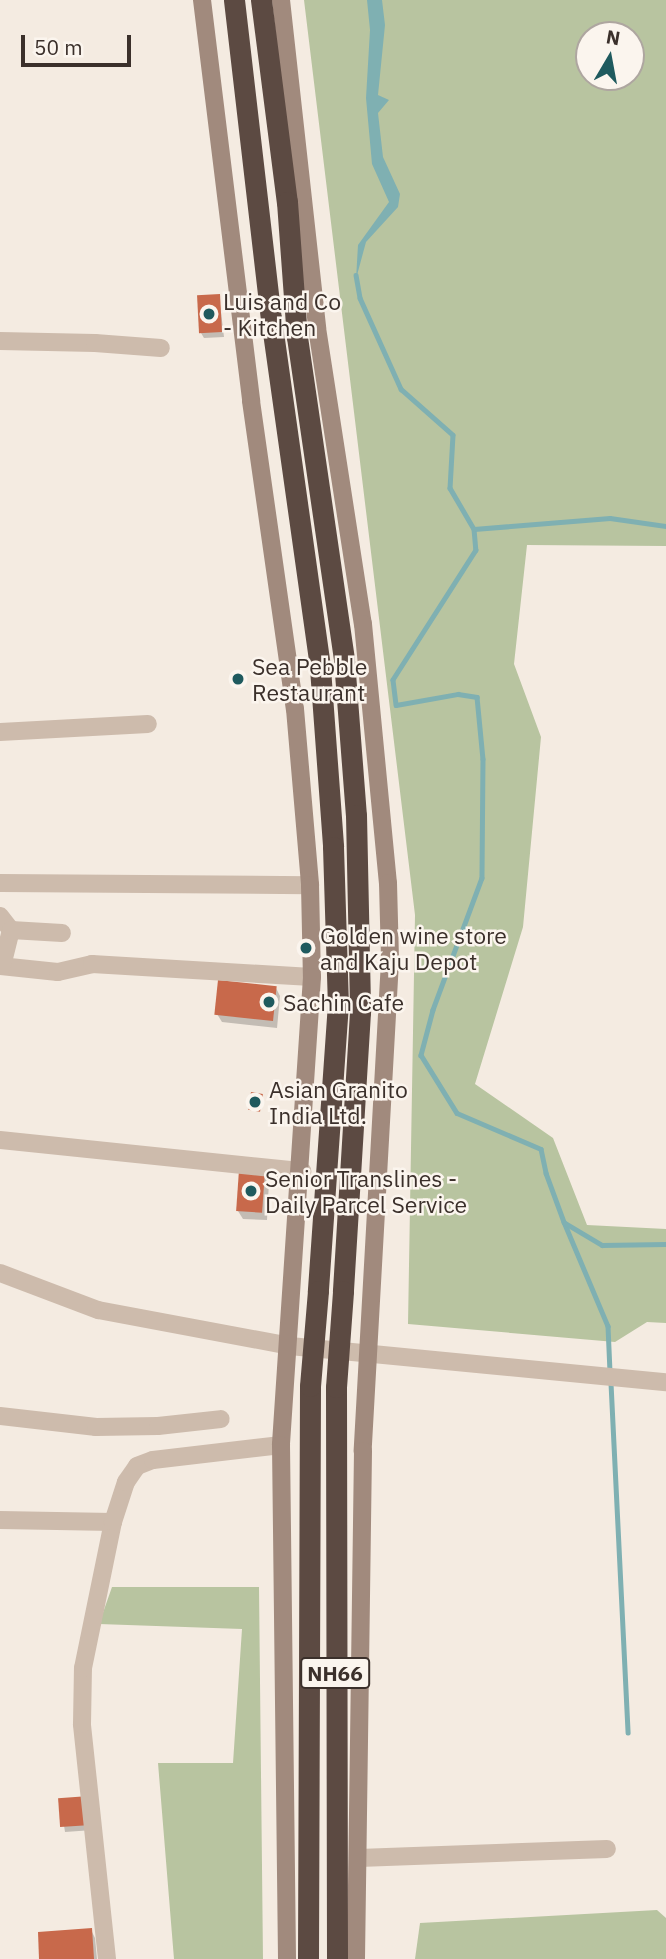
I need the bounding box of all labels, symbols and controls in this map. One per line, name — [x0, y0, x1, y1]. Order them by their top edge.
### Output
scale bar — [24, 21, 135, 65]
north arrow — [575, 21, 645, 91]
text: N — [604, 24, 622, 50]
text: 50 m — [34, 33, 83, 61]
place label: Luis and Co - Kitchen — [223, 287, 341, 341]
marker: Luis and Co - Kitchen — [201, 306, 217, 322]
place label: Sea Pebble Restaurant — [252, 652, 367, 706]
marker: Sea Pebble Restaurant — [230, 671, 246, 687]
place label: Golden wine store and Kaju Depot — [320, 921, 507, 975]
marker: Golden wine store and Kaju Depot — [298, 940, 314, 956]
place label: Sachin Cafe — [283, 988, 404, 1016]
marker: Sachin Cafe — [261, 994, 277, 1010]
place label: Asian Granito India Ltd. — [269, 1075, 408, 1129]
marker: Asian Granito India Ltd. — [247, 1094, 263, 1110]
place label: Senior Translines - Daily Parcel Service — [265, 1164, 467, 1218]
marker: Senior Translines - Daily Parcel Service — [243, 1183, 259, 1199]
road number: NH66 — [300, 1656, 370, 1690]

